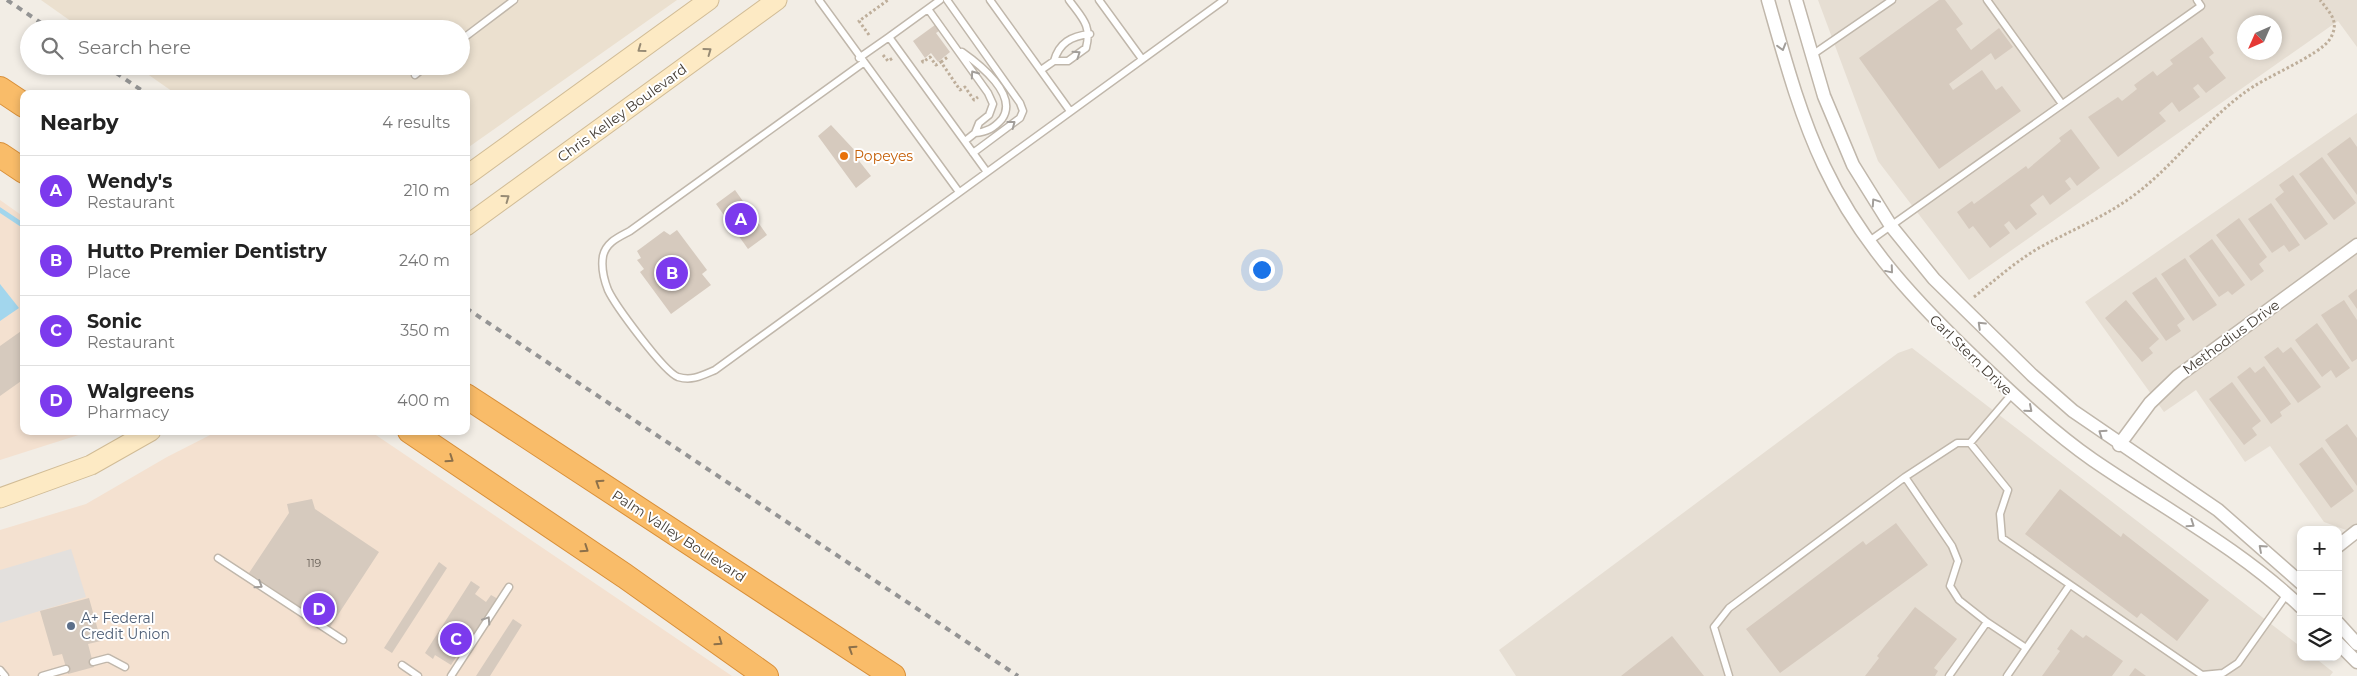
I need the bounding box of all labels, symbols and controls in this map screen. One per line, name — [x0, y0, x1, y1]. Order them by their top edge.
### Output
north arrow — [2237, 15, 2282, 60]
search box — [20, 20, 470, 75]
icon: search — [38, 34, 66, 62]
text: Search here — [78, 36, 191, 59]
one-way arrow — [1776, 42, 1786, 50]
one-way arrow — [637, 43, 647, 52]
one-way arrow — [702, 48, 711, 56]
one-way arrow — [1071, 51, 1081, 60]
street label: Chris Kelley Boulevard — [554, 60, 690, 166]
one-way arrow — [971, 70, 981, 79]
text: Nearby — [40, 110, 119, 135]
text: 4 results — [382, 113, 450, 132]
one-way arrow — [1006, 121, 1016, 130]
place label: Popeyes — [854, 147, 913, 165]
marker: Popeyes — [838, 150, 850, 162]
text: Wendy's — [87, 170, 172, 193]
text: A — [50, 181, 62, 200]
text: 210 m — [403, 181, 450, 200]
text: Restaurant — [87, 193, 175, 212]
one-way arrow — [500, 195, 509, 203]
one-way arrow — [1872, 199, 1882, 208]
pin: A — [725, 200, 757, 238]
text: Hutto Premier Dentistry — [87, 240, 327, 263]
text: B — [50, 251, 62, 270]
text: 240 m — [399, 251, 450, 270]
pin: B — [656, 254, 688, 292]
your location — [1249, 257, 1275, 283]
text: Place — [87, 263, 131, 282]
one-way arrow — [1884, 264, 1892, 273]
street label: Methodius Drive — [2179, 296, 2283, 378]
text: Sonic — [87, 310, 142, 333]
street label: Carl Stern Drive — [1926, 311, 2016, 399]
text: C — [50, 321, 62, 340]
text: 350 m — [400, 321, 450, 340]
one-way arrow — [1978, 322, 1987, 331]
text: Restaurant — [87, 333, 175, 352]
text: Walgreens — [87, 380, 194, 403]
text: D — [49, 391, 63, 410]
text: 400 m — [397, 391, 450, 410]
text: Pharmacy — [87, 403, 169, 422]
one-way arrow — [2024, 404, 2033, 413]
one-way arrow — [2099, 430, 2108, 439]
one-way arrow — [445, 452, 454, 462]
one-way arrow — [595, 480, 605, 489]
street label: Palm Valley Boulevard — [609, 486, 749, 586]
one-way arrow — [2185, 518, 2195, 527]
map controls — [2297, 526, 2342, 661]
button: + — [2297, 526, 2342, 571]
one-way arrow — [580, 543, 589, 553]
one-way arrow — [2259, 545, 2268, 554]
house number: 119 — [307, 556, 322, 570]
button: − — [2297, 571, 2342, 616]
one-way arrow — [254, 578, 263, 588]
pin: D — [303, 590, 335, 628]
place label: A+ Federal Credit Union — [81, 609, 170, 643]
button: layers — [2297, 616, 2342, 661]
one-way arrow — [481, 617, 491, 626]
marker: A+ Federal Credit Union — [65, 620, 77, 632]
pin: C — [440, 620, 472, 658]
one-way arrow — [713, 636, 722, 645]
one-way arrow — [848, 646, 858, 655]

